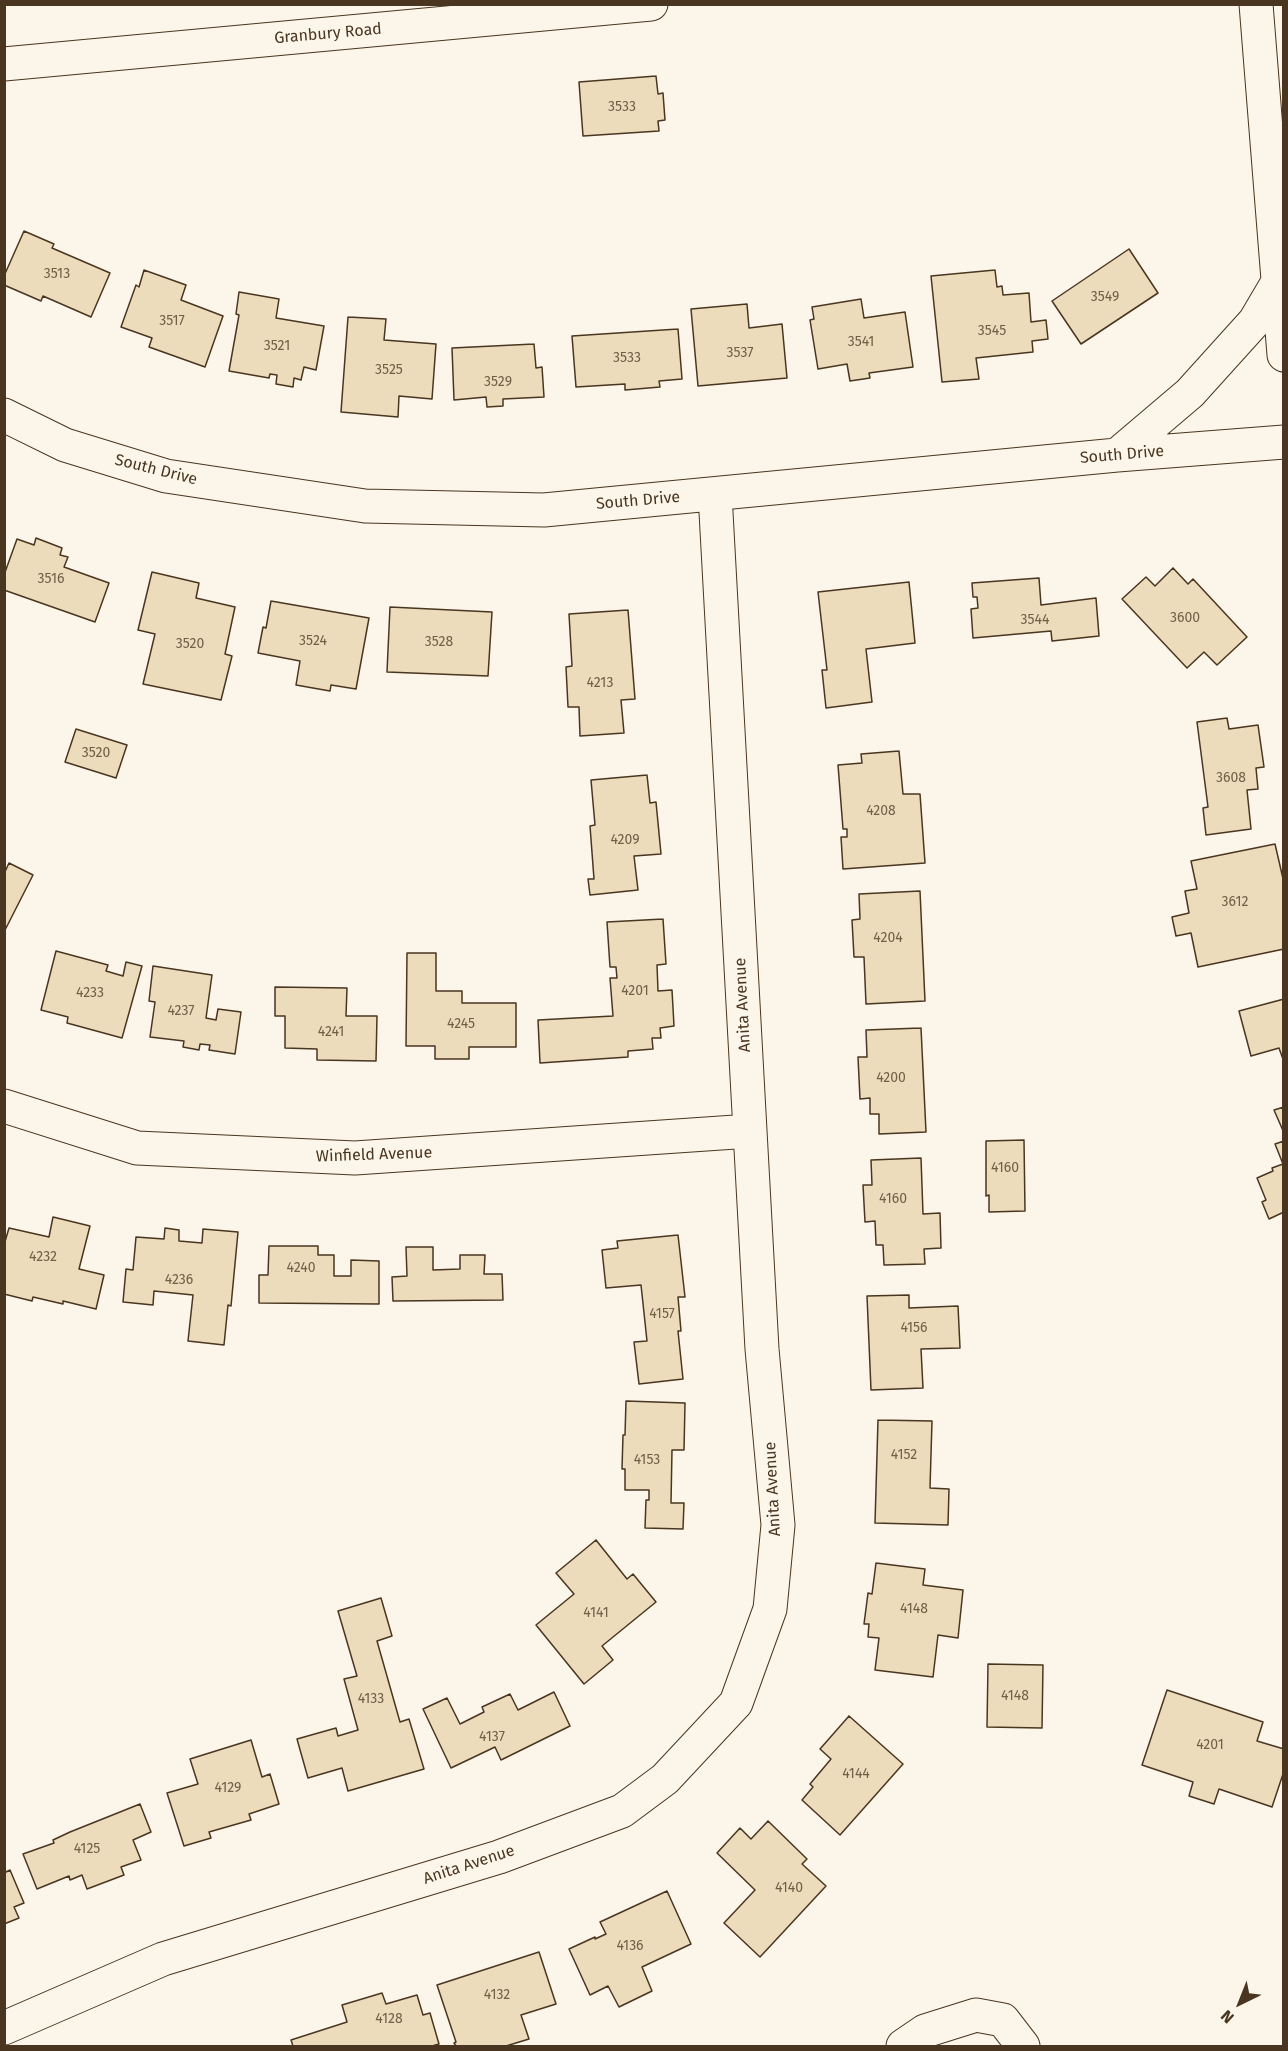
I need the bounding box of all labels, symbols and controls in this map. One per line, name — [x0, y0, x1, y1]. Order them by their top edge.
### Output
street label: Granbury Road — [273, 20, 383, 48]
house number: 3533 — [608, 99, 636, 115]
house number: 3513 — [44, 266, 70, 282]
house number: 3549 — [1091, 289, 1119, 305]
house number: 3517 — [159, 313, 185, 329]
house number: 3545 — [978, 323, 1006, 339]
house number: 3541 — [848, 334, 874, 350]
house number: 3521 — [264, 338, 290, 354]
house number: 3537 — [726, 345, 754, 361]
house number: 3533 — [613, 350, 641, 366]
house number: 3525 — [375, 362, 403, 378]
house number: 3529 — [484, 374, 512, 390]
street label: South Drive — [1079, 442, 1165, 468]
street label: South Drive — [113, 450, 199, 490]
street label: South Drive — [595, 488, 681, 514]
house number: 3516 — [38, 571, 64, 587]
house number: 3600 — [1170, 610, 1200, 626]
house number: 3544 — [1021, 612, 1049, 628]
house number: 3524 — [299, 633, 327, 649]
house number: 3528 — [425, 634, 453, 650]
house number: 3520 — [176, 636, 204, 652]
house number: 4213 — [587, 675, 613, 691]
house number: 3520 — [82, 745, 110, 761]
house number: 3608 — [1216, 770, 1246, 786]
house number: 4208 — [866, 803, 896, 819]
house number: 4209 — [610, 832, 640, 848]
house number: 3612 — [1222, 894, 1248, 910]
house number: 4204 — [873, 930, 903, 946]
street label: Anita Avenue — [731, 957, 755, 1053]
house number: 4201 — [621, 983, 649, 999]
house number: 4233 — [76, 985, 104, 1001]
house number: 4237 — [167, 1003, 195, 1019]
house number: 4245 — [447, 1016, 475, 1032]
house number: 4241 — [318, 1024, 344, 1040]
house number: 4200 — [876, 1070, 906, 1086]
street label: Winfield Avenue — [315, 1143, 433, 1167]
house number: 4160 — [991, 1160, 1019, 1176]
house number: 4160 — [879, 1191, 907, 1207]
house number: 4232 — [29, 1249, 57, 1265]
house number: 4240 — [287, 1260, 315, 1276]
house number: 4236 — [165, 1272, 193, 1288]
house number: 4157 — [649, 1306, 675, 1322]
house number: 4156 — [900, 1320, 928, 1336]
street label: Anita Avenue — [761, 1441, 785, 1537]
house number: 4152 — [891, 1447, 917, 1463]
house number: 4153 — [634, 1452, 660, 1468]
house number: 4148 — [900, 1601, 928, 1617]
house number: 4141 — [583, 1605, 609, 1621]
house number: 4148 — [1001, 1688, 1029, 1704]
house number: 4133 — [358, 1691, 384, 1707]
house number: 4137 — [479, 1729, 505, 1745]
house number: 4201 — [1196, 1737, 1224, 1753]
house number: 4144 — [842, 1766, 870, 1782]
house number: 4129 — [215, 1780, 241, 1796]
house number: 4125 — [74, 1841, 100, 1857]
street label: Anita Avenue — [421, 1841, 517, 1889]
house number: 4140 — [775, 1880, 803, 1896]
house number: 4136 — [616, 1938, 644, 1954]
north arrow — [1210, 1973, 1270, 2033]
house number: 4132 — [484, 1987, 510, 2003]
text: N — [1217, 2006, 1238, 2027]
house number: 4128 — [375, 2011, 403, 2027]

